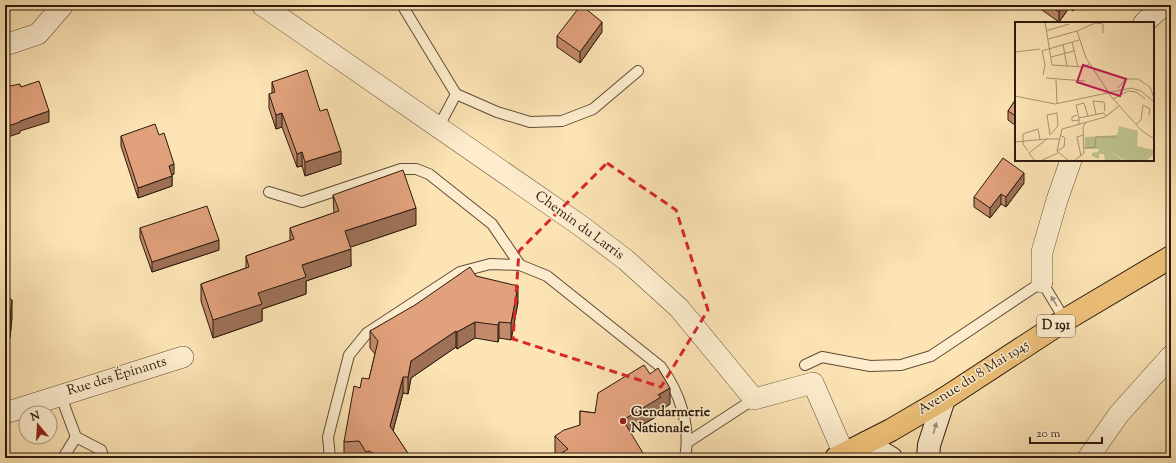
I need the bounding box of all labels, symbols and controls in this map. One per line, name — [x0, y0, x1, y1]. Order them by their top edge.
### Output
inset map — [1015, 22, 1154, 161]
street label: Chemin du Larris — [530, 187, 628, 265]
one-way arrow — [1050, 295, 1057, 307]
road number: D 191 — [1037, 315, 1075, 337]
street label: Avenue du 8 Mai 1945 — [914, 335, 1034, 420]
street label: Rue des Épinants — [65, 352, 169, 402]
place label: Gendarmerie Nationale — [631, 403, 711, 439]
north arrow — [18, 405, 58, 445]
text: N — [28, 407, 42, 426]
marker: Gendarmerie Nationale — [618, 416, 628, 426]
scale bar — [1030, 419, 1102, 445]
one-way arrow — [932, 422, 938, 434]
text: 20 m — [1036, 425, 1061, 443]

